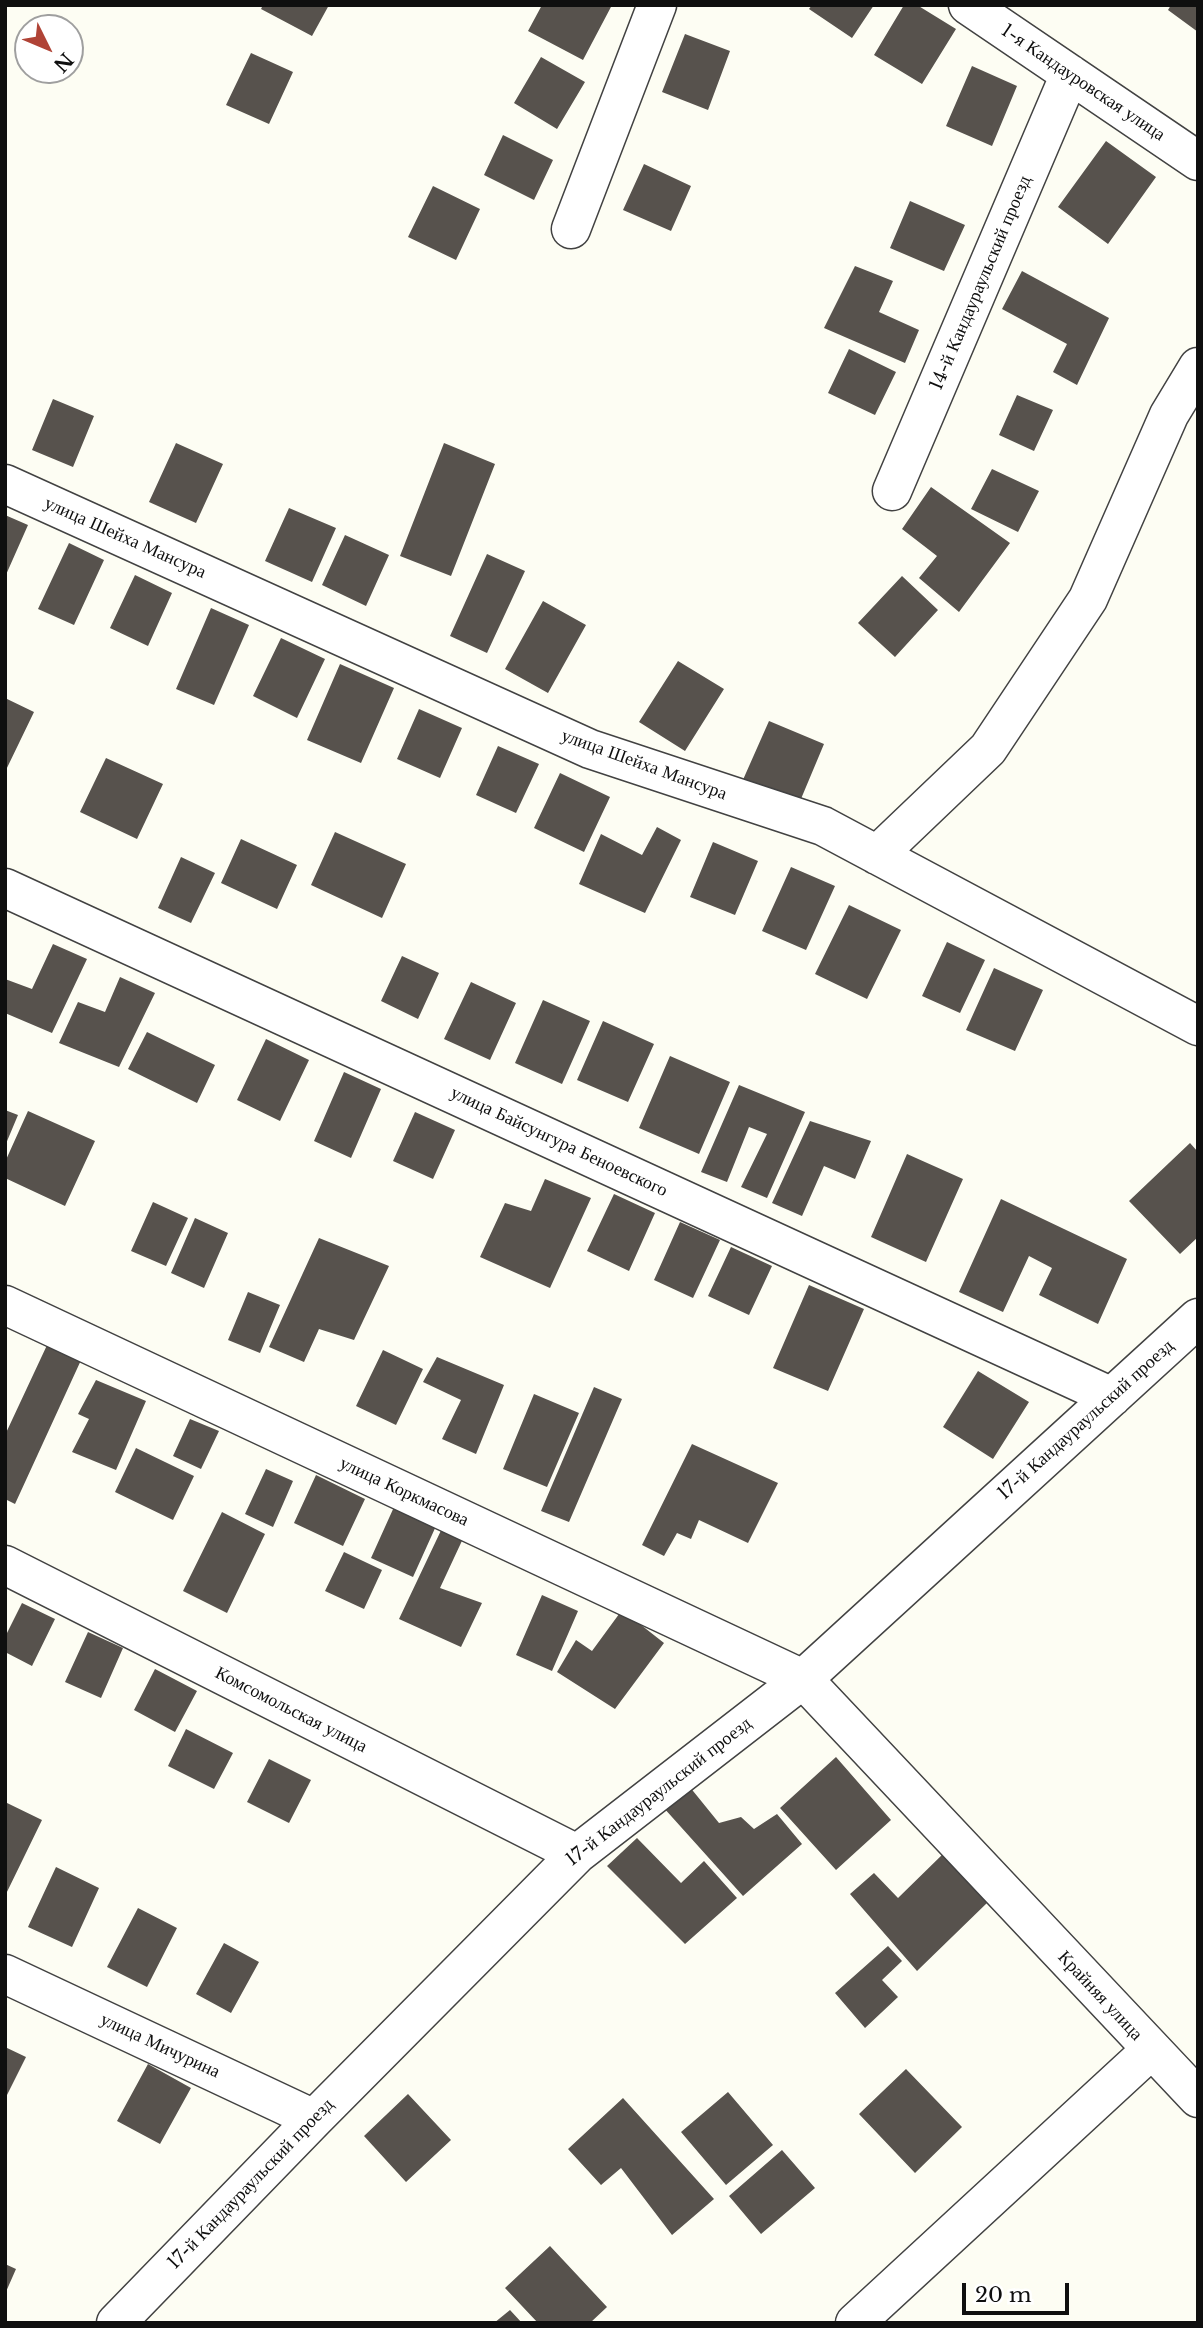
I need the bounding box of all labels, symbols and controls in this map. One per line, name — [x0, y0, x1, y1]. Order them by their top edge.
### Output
north arrow — [14, 14, 84, 84]
street label: 1-я Кандауровская улица — [997, 20, 1169, 146]
text: N — [49, 48, 78, 77]
street label: 14-й Кандаураульский проезд — [926, 172, 1036, 394]
street label: улица Шейха Мансура — [41, 493, 209, 583]
street label: улица Шейха Мансура — [558, 725, 730, 805]
street label: улица Байсунгура Беноевского — [447, 1082, 671, 1202]
street label: 17-й Кандаураульский проезд — [994, 1335, 1178, 1505]
street label: улица Коркмасова — [336, 1453, 472, 1531]
street label: Комсомольская улица — [211, 1662, 371, 1758]
street label: 17-й Кандаураульский проезд — [562, 1713, 756, 1871]
street label: Крайняя улица — [1053, 1947, 1147, 2045]
street label: улица Мичурина — [97, 2009, 223, 2083]
street label: 17-й Кандаураульский проезд — [164, 2094, 338, 2274]
scale bar — [965, 2268, 1072, 2312]
text: 20 m — [975, 2282, 1032, 2308]

